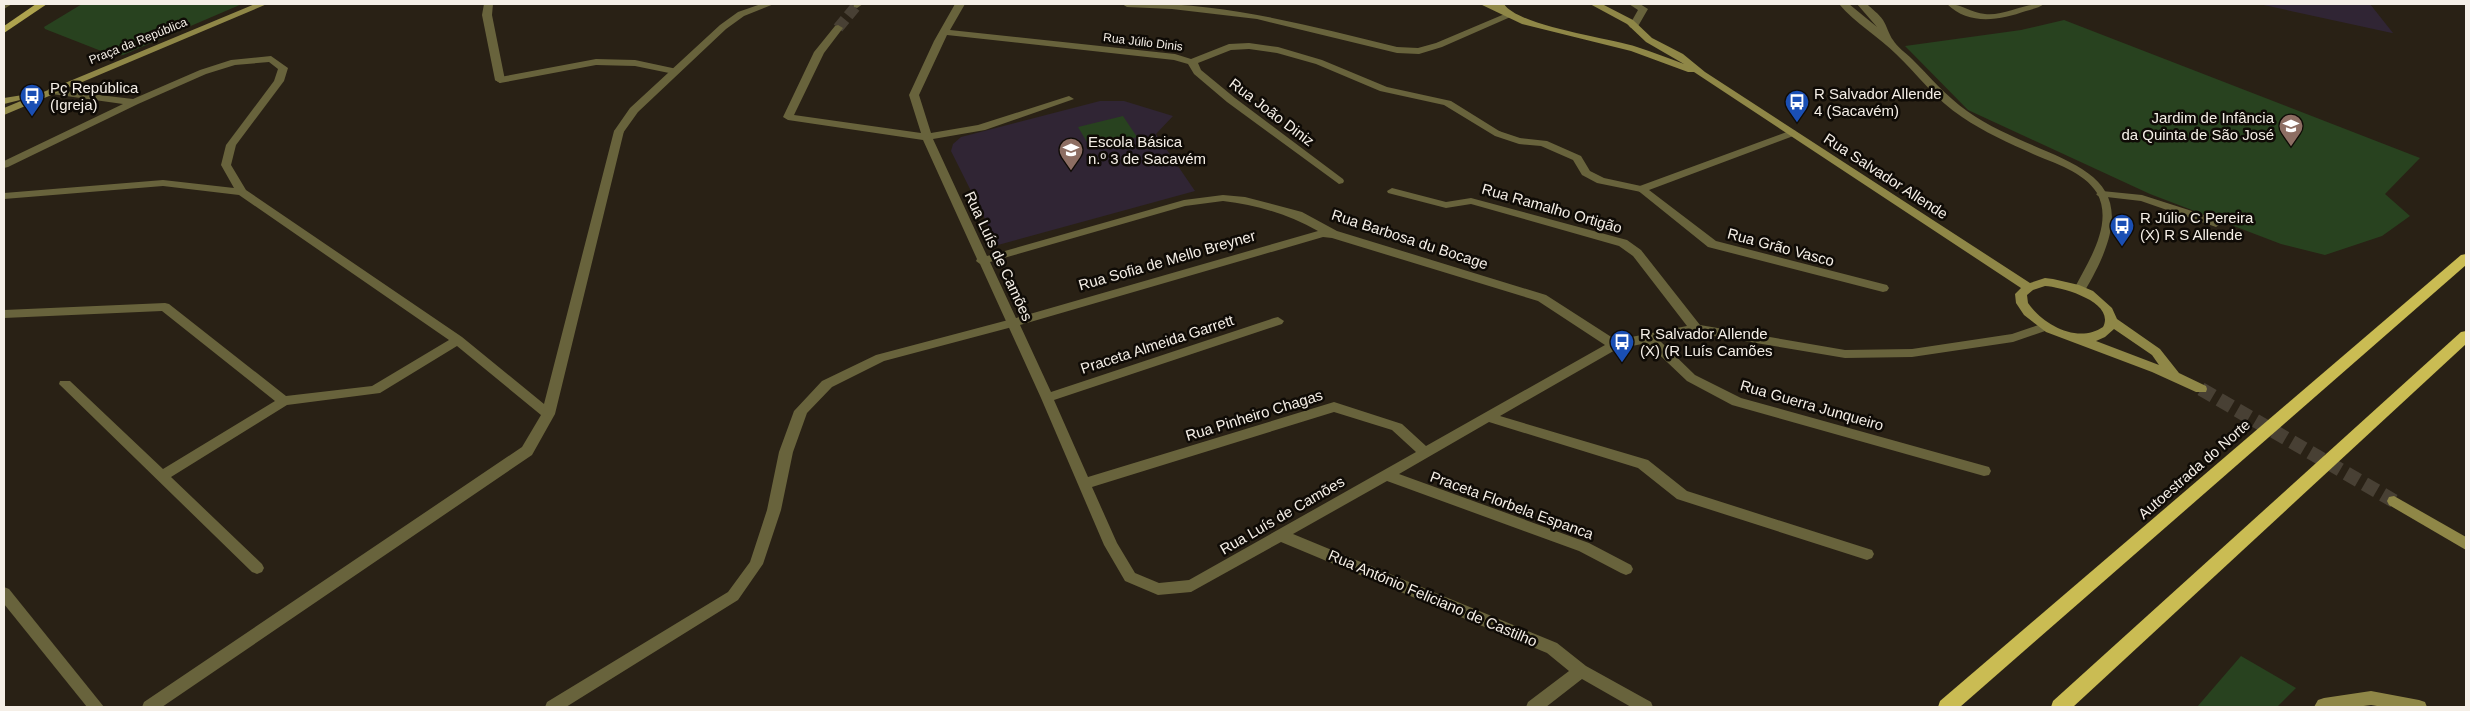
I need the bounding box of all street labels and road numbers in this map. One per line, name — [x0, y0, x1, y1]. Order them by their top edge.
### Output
street label: Praça da República — [87, 15, 189, 67]
street label: Rua Júlio Dinis — [1102, 30, 1184, 54]
street label: Rua João Diniz — [1226, 75, 1318, 149]
street label: Rua Salvador Allende — [1821, 130, 1951, 222]
street label: Rua Ramalho Ortigão — [1480, 180, 1624, 236]
street label: Rua Luís de Camões — [962, 189, 1036, 323]
street label: Rua Barbosa du Bocage — [1330, 206, 1490, 272]
street label: Rua Grão Vasco — [1726, 225, 1836, 269]
street label: Rua Sofia de Mello Breyner — [1076, 227, 1258, 293]
street label: Praceta Almeida Garrett — [1078, 311, 1237, 377]
street label: Rua Guerra Junqueiro — [1738, 376, 1886, 434]
street label: Rua Pinheiro Chagas — [1183, 386, 1325, 444]
street label: Autoestrada do Norte — [2135, 416, 2253, 522]
street label: Praceta Florbela Espanca — [1428, 467, 1597, 543]
street label: Rua Luís de Camões — [1217, 472, 1347, 558]
street label: Rua António Feliciano de Castilho — [1326, 546, 1540, 650]

